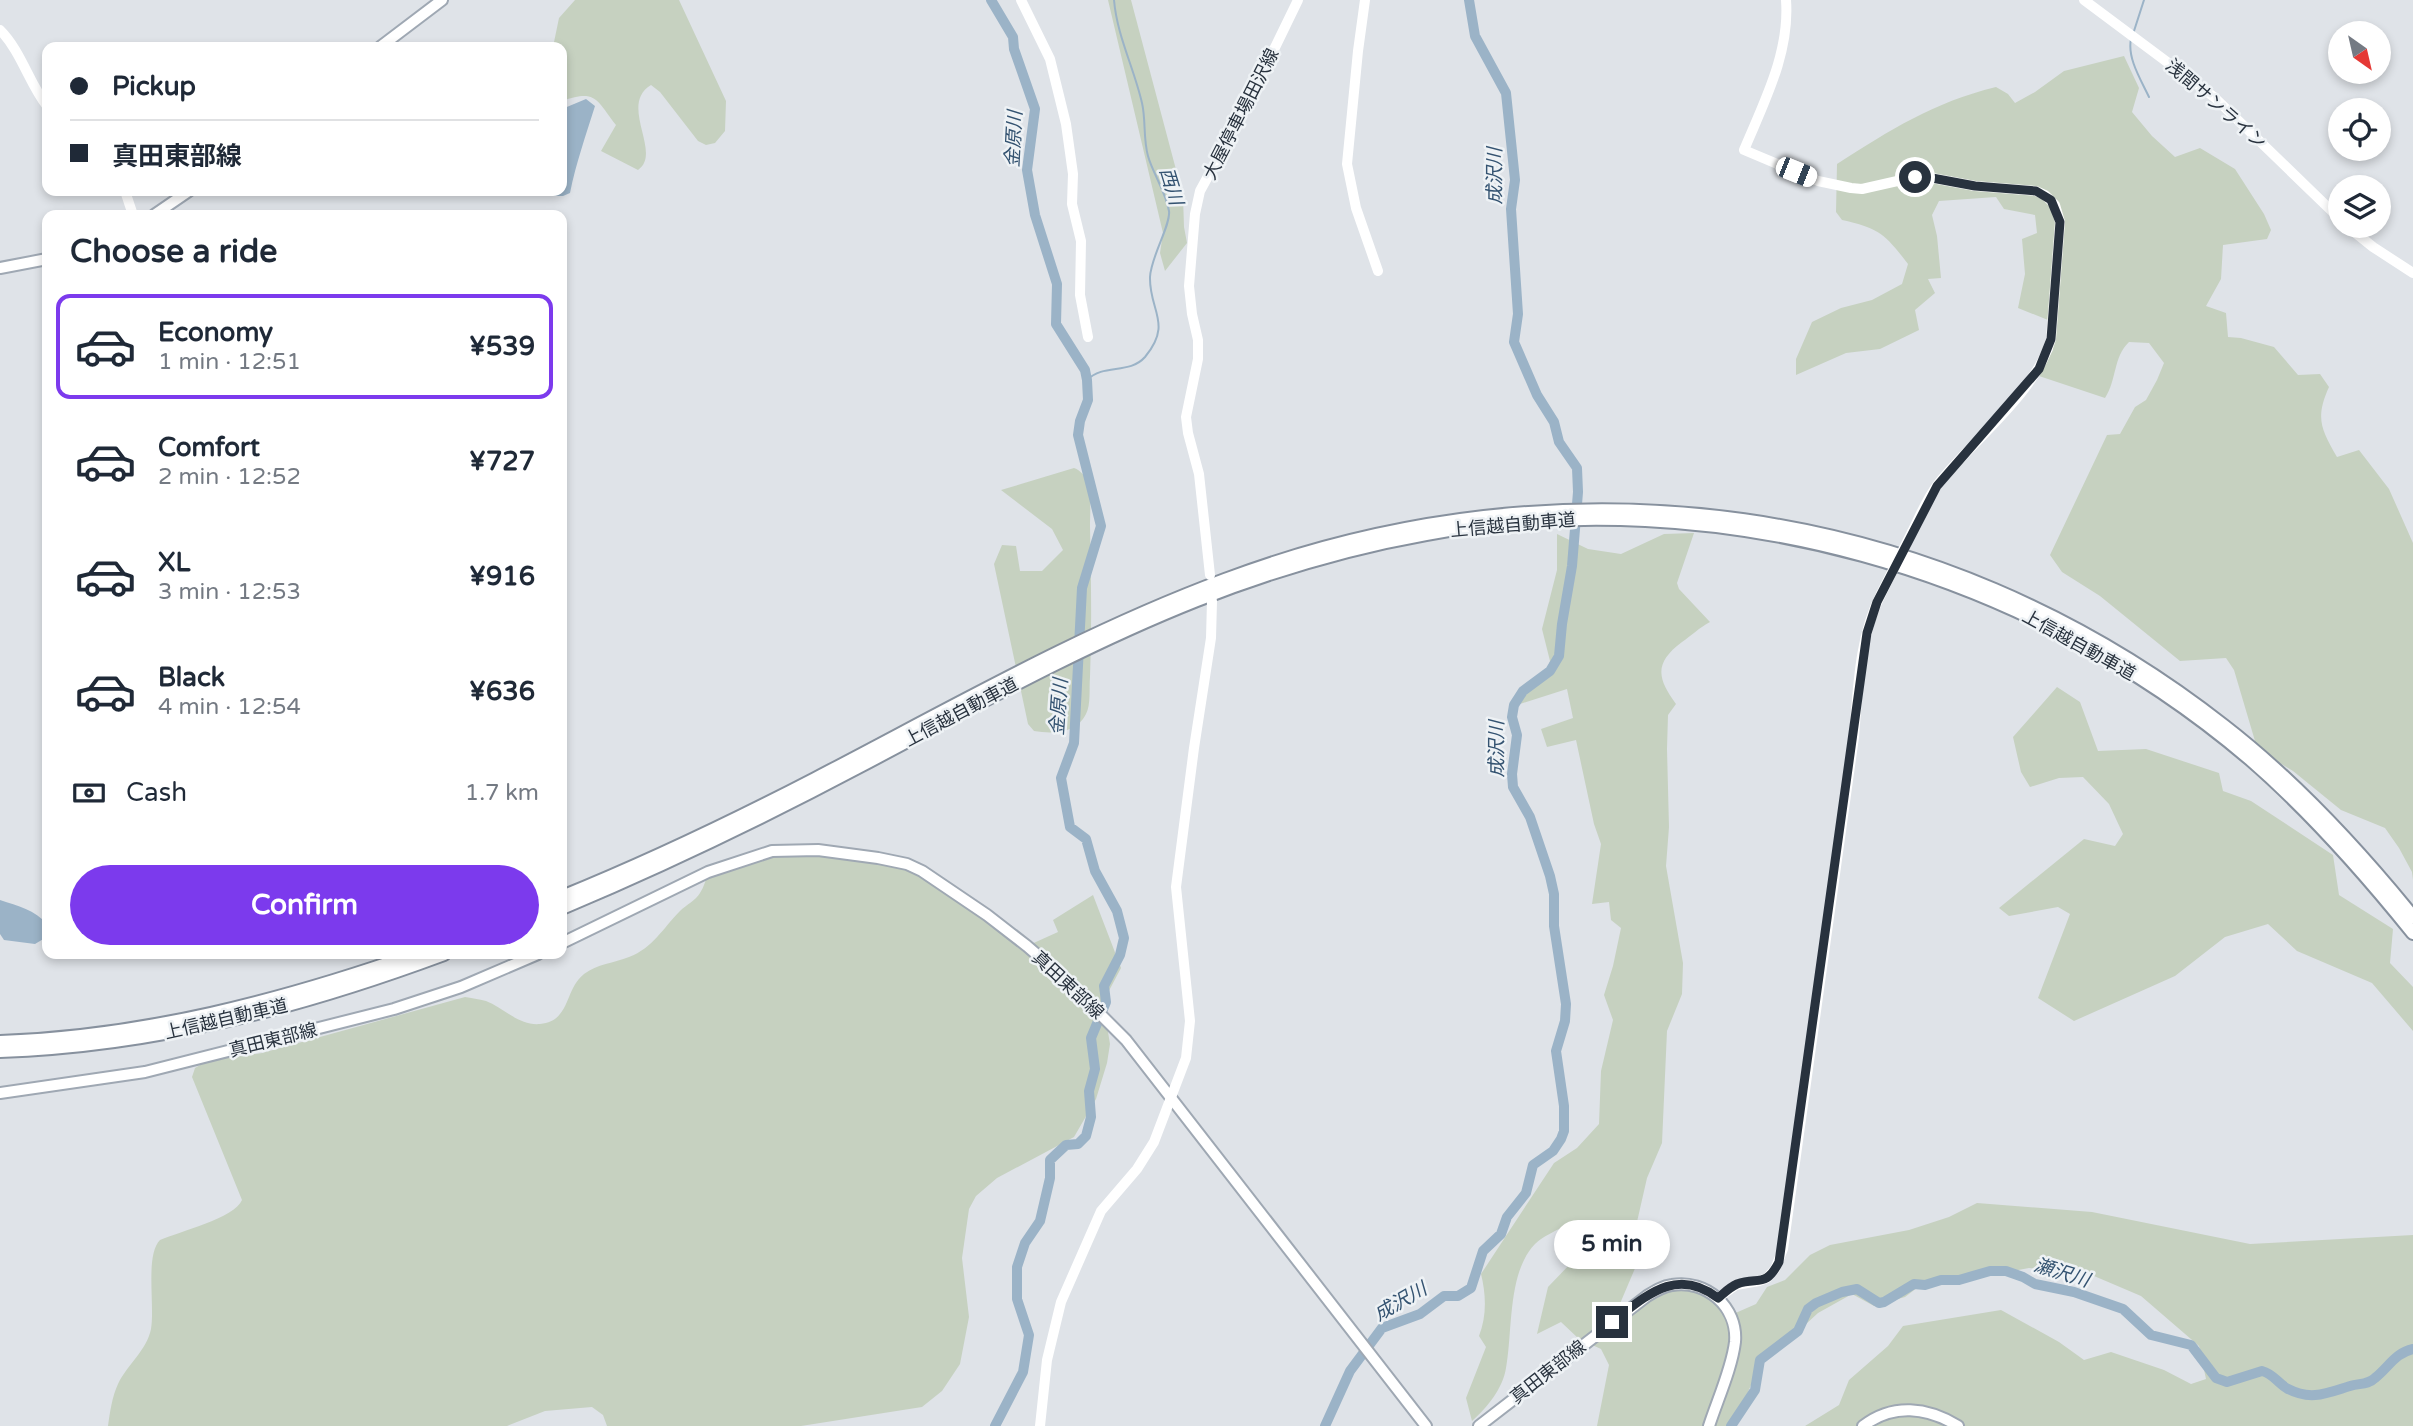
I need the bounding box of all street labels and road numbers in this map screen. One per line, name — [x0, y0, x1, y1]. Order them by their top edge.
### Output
street label: 大屋停車場田沢線 — [1199, 45, 1283, 183]
street label: 浅間サンライン — [2161, 54, 2271, 154]
street label: 上信越自動車道 — [1449, 509, 1577, 541]
street label: 上信越自動車道 — [2019, 605, 2139, 685]
street label: 上信越自動車道 — [900, 673, 1022, 751]
street label: 真田東部線 — [1028, 946, 1108, 1024]
street label: 上信越自動車道 — [162, 994, 290, 1044]
street label: 真田東部線 — [227, 1018, 319, 1062]
street label: 真田東部線 — [1506, 1336, 1590, 1408]

